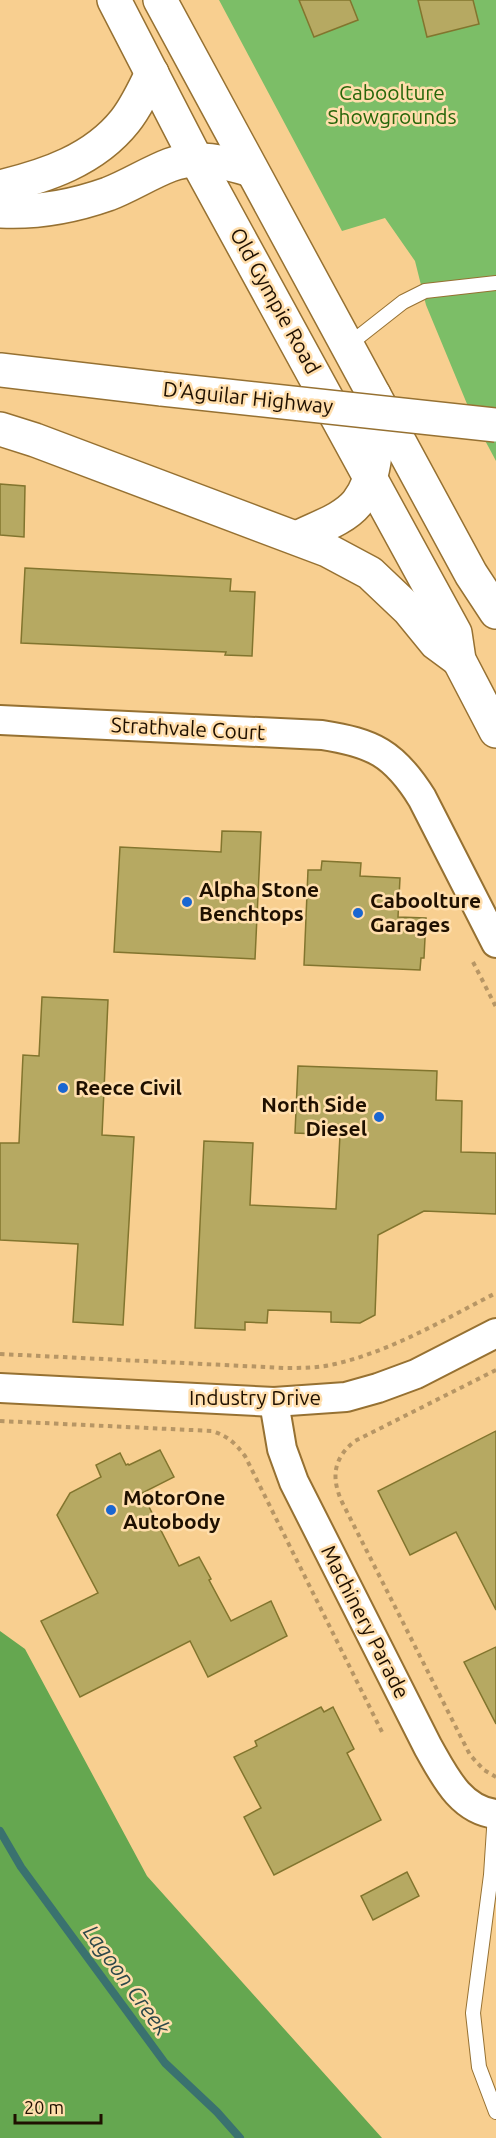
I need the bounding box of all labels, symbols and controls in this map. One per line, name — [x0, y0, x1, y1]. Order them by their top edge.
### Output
park label: Caboolture Showgrounds — [327, 80, 457, 128]
street label: Old Gympie Road — [226, 223, 326, 378]
street label: D'Aguilar Highway — [162, 376, 334, 418]
street label: Strathvale Court — [110, 712, 266, 744]
place label: Alpha Stone Benchtops — [199, 877, 319, 925]
place label: Caboolture Garages — [370, 888, 481, 936]
marker: Alpha Stone Benchtops — [180, 895, 194, 909]
marker: Caboolture Garages — [351, 906, 365, 920]
place label: Reece Civil — [75, 1075, 182, 1099]
marker: Reece Civil — [56, 1081, 70, 1095]
place label: North Side Diesel — [261, 1092, 367, 1140]
marker: North Side Diesel — [372, 1110, 386, 1124]
street label: Industry Drive — [189, 1385, 321, 1409]
place label: MotorOne Autobody — [123, 1485, 225, 1533]
marker: MotorOne Autobody — [104, 1503, 118, 1517]
street label: Machinery Parade — [317, 1541, 415, 1702]
water label: Lagoon Creek — [79, 1920, 176, 2040]
scale bar — [15, 2087, 100, 2125]
text: 20 m — [24, 2097, 64, 2117]

